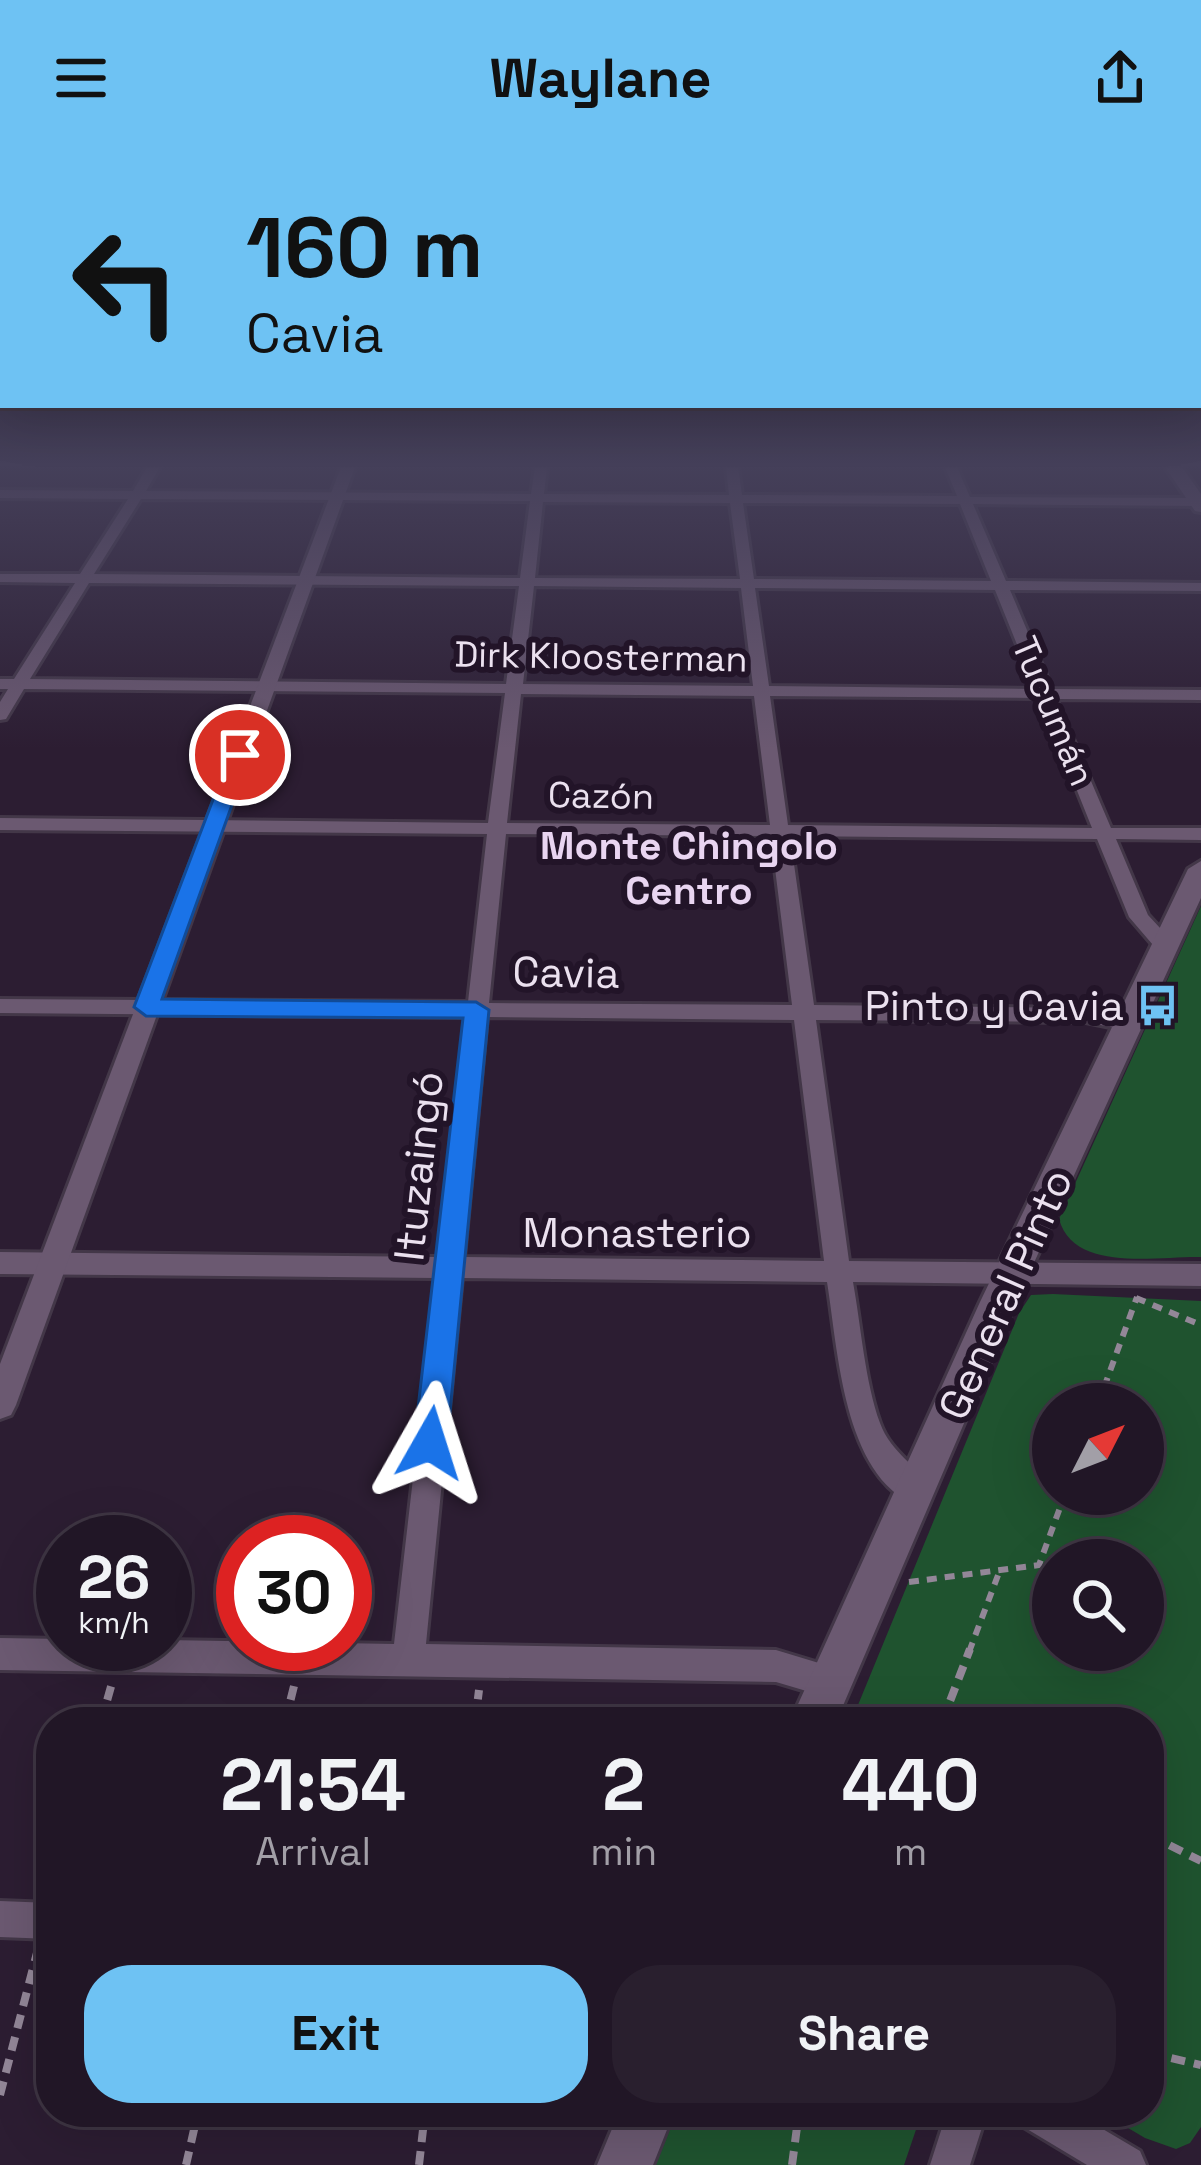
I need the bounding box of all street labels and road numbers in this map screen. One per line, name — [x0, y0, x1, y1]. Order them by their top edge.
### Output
street label: Tucumán — [1001, 630, 1105, 793]
street label: Dirk Kloosterman — [454, 631, 748, 683]
street label: Cazón — [547, 772, 654, 820]
street label: Cavia — [512, 945, 620, 1000]
street label: Ituzaingó — [382, 1069, 455, 1263]
street label: General Pinto — [927, 1161, 1084, 1428]
street label: Monasterio — [522, 1206, 752, 1259]

